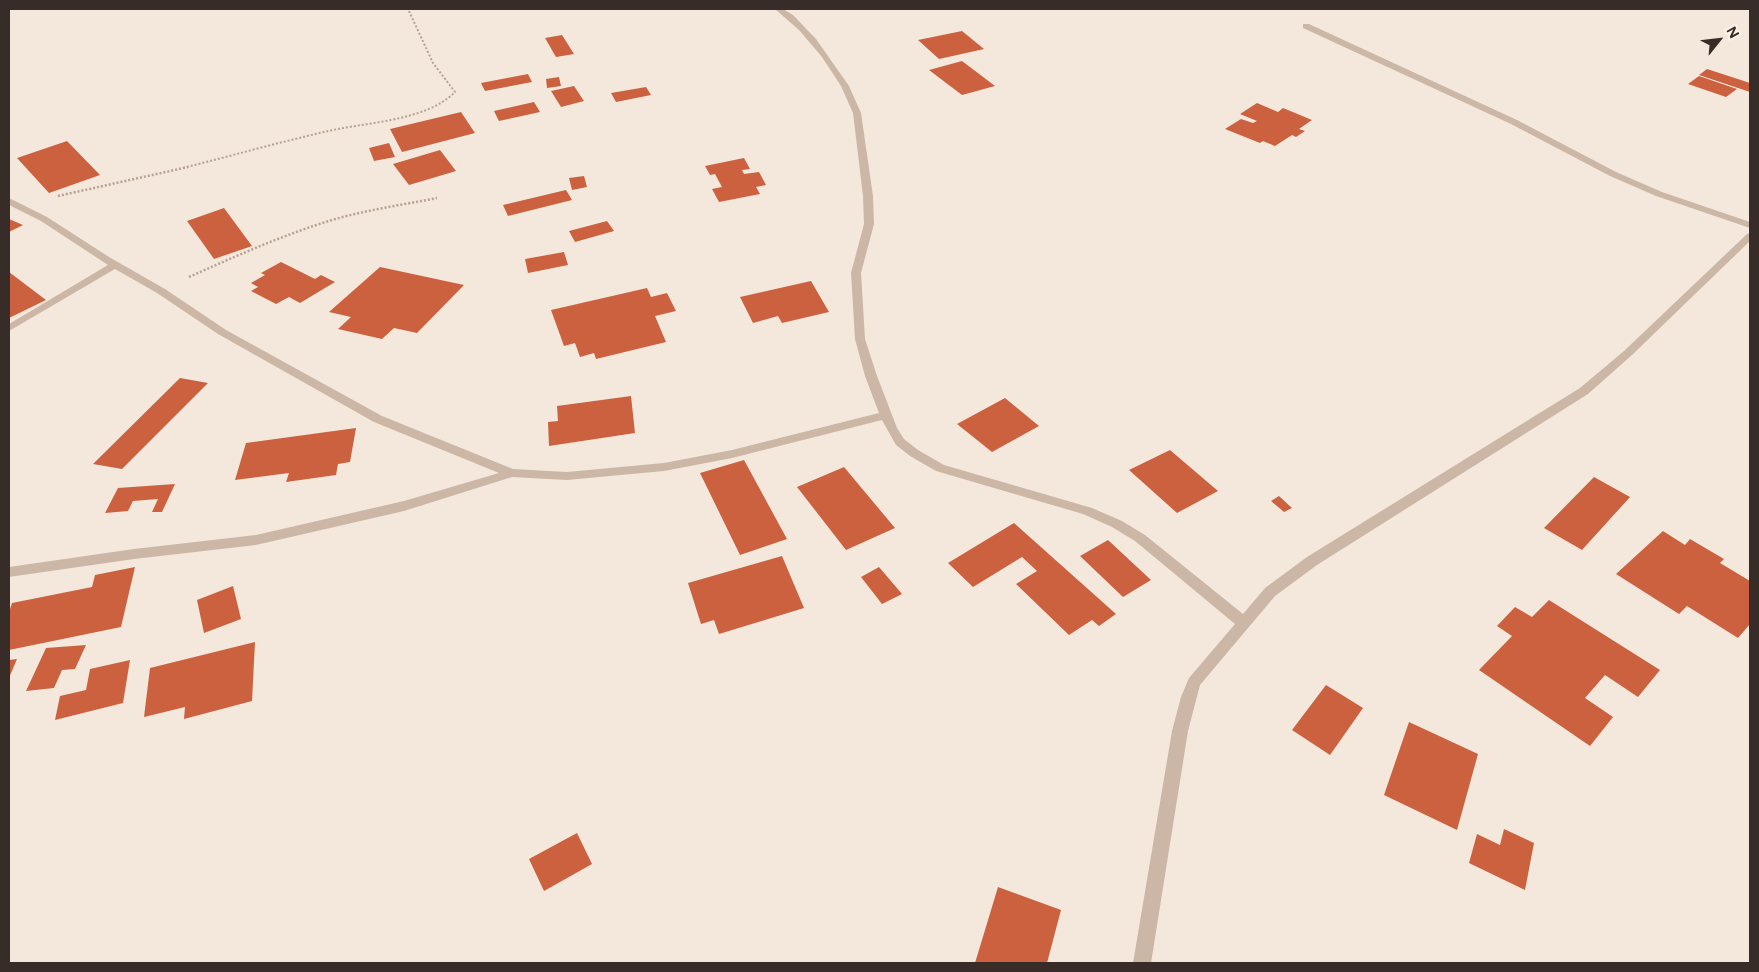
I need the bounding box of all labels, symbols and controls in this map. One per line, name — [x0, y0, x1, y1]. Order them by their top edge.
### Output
north arrow — [1694, 15, 1744, 65]
text: N — [1722, 24, 1743, 41]

